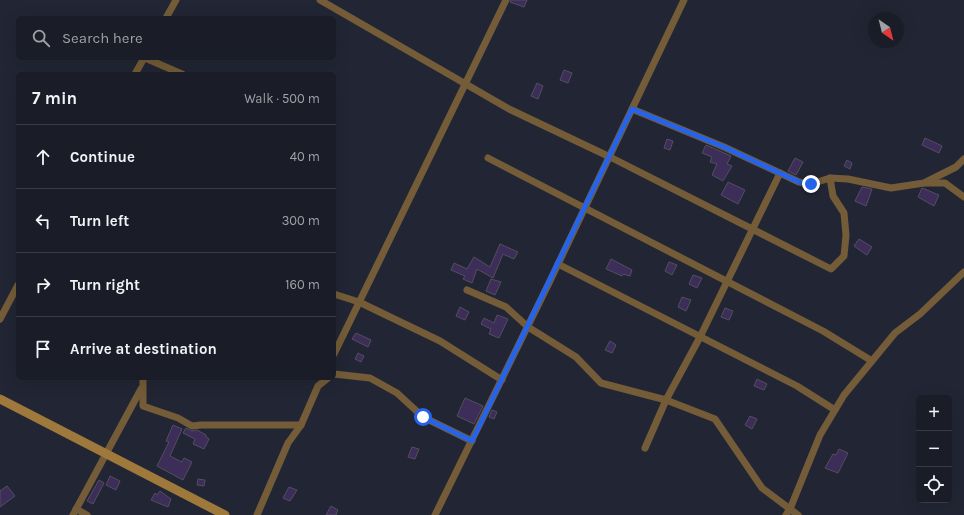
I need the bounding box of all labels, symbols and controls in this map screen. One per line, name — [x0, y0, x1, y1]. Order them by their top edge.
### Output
north arrow — [868, 12, 904, 48]
search box — [16, 16, 336, 60]
icon: search — [30, 27, 52, 49]
text: Search here — [62, 29, 143, 47]
text: 7 min — [32, 88, 77, 108]
text: Walk · 500 m — [244, 91, 320, 106]
icon: ahead — [32, 146, 54, 168]
text: Continue — [70, 148, 135, 166]
text: 40 m — [290, 149, 320, 164]
route end — [802, 175, 820, 193]
icon: left — [32, 210, 54, 232]
text: Turn left — [70, 212, 129, 230]
text: 300 m — [282, 213, 320, 228]
icon: right — [32, 274, 54, 296]
text: Turn right — [70, 276, 140, 294]
text: 160 m — [285, 277, 320, 292]
icon: arrive — [32, 338, 54, 360]
text: Arrive at destination — [70, 340, 217, 358]
map controls — [916, 395, 952, 503]
button: + — [916, 395, 952, 431]
route start — [414, 408, 432, 426]
button: − — [916, 431, 952, 467]
button: locate — [916, 467, 952, 503]

